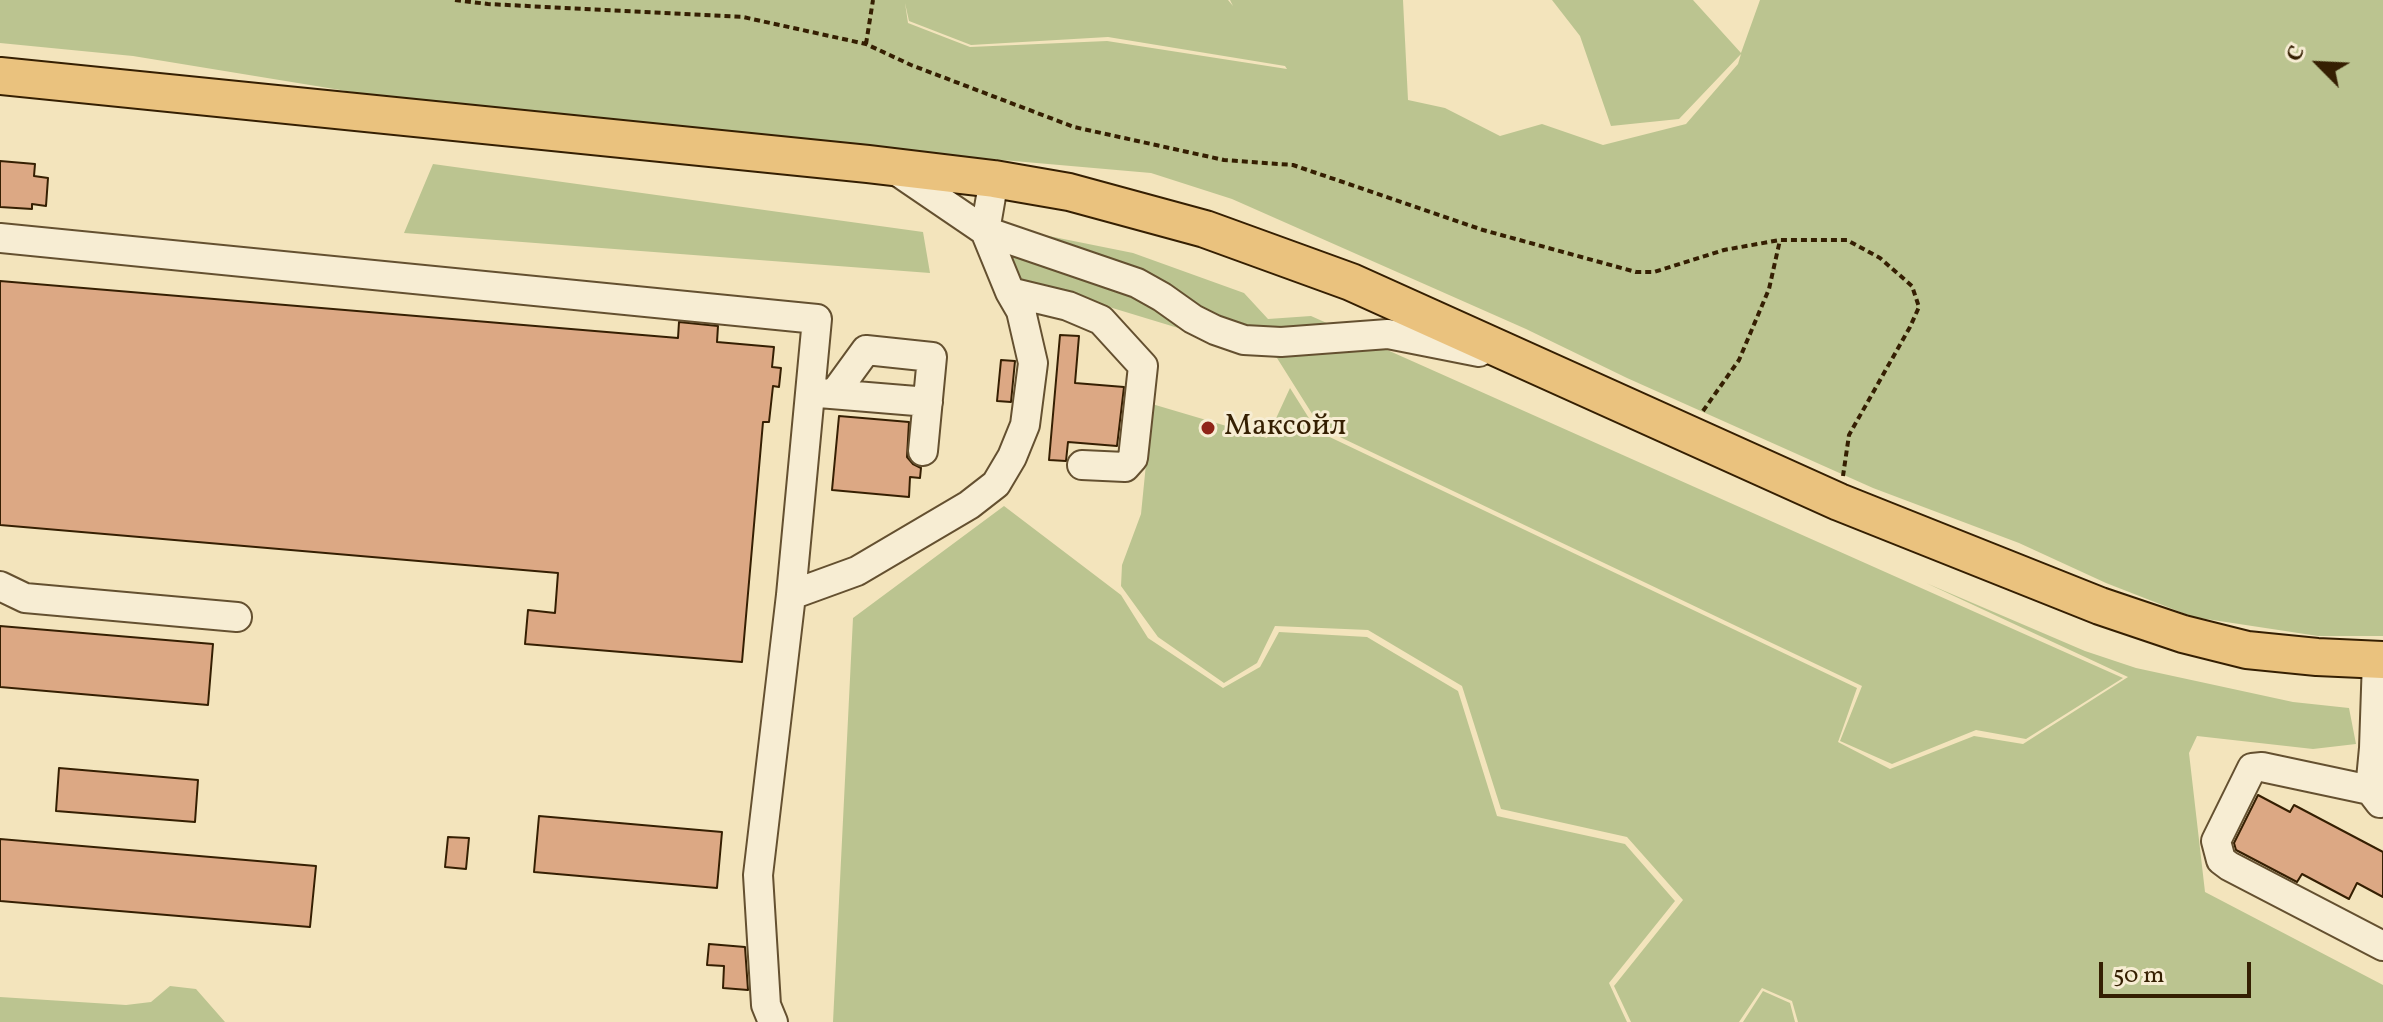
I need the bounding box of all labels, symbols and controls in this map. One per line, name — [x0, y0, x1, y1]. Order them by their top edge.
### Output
north arrow — [2279, 24, 2359, 104]
text: С — [2280, 41, 2314, 67]
place label: Максойл — [1224, 410, 1346, 446]
marker: Максойл — [1199, 419, 1217, 437]
scale bar — [2103, 946, 2255, 996]
text: 50 m — [2113, 959, 2165, 993]

